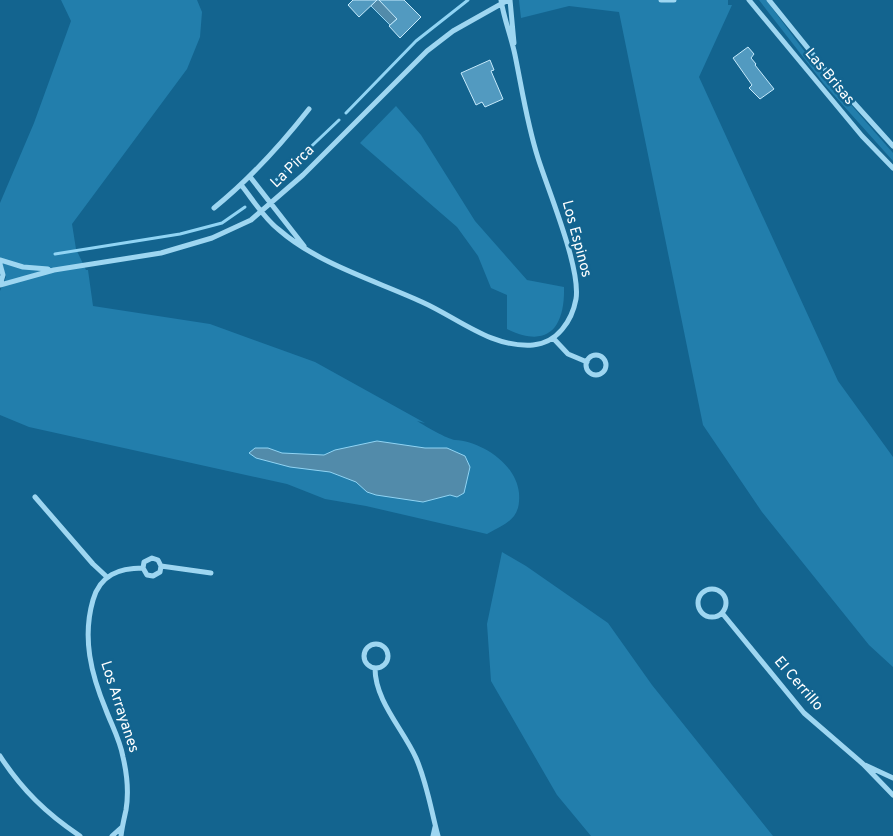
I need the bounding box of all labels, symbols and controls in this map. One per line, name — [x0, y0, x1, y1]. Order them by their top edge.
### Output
street label: Las Brisas — [800, 45, 858, 109]
street label: La Pirca — [267, 141, 319, 193]
street label: Los Espinos — [557, 198, 595, 280]
street label: El Cerrillo — [769, 653, 827, 715]
street label: Los Arrayanes — [95, 659, 143, 755]

